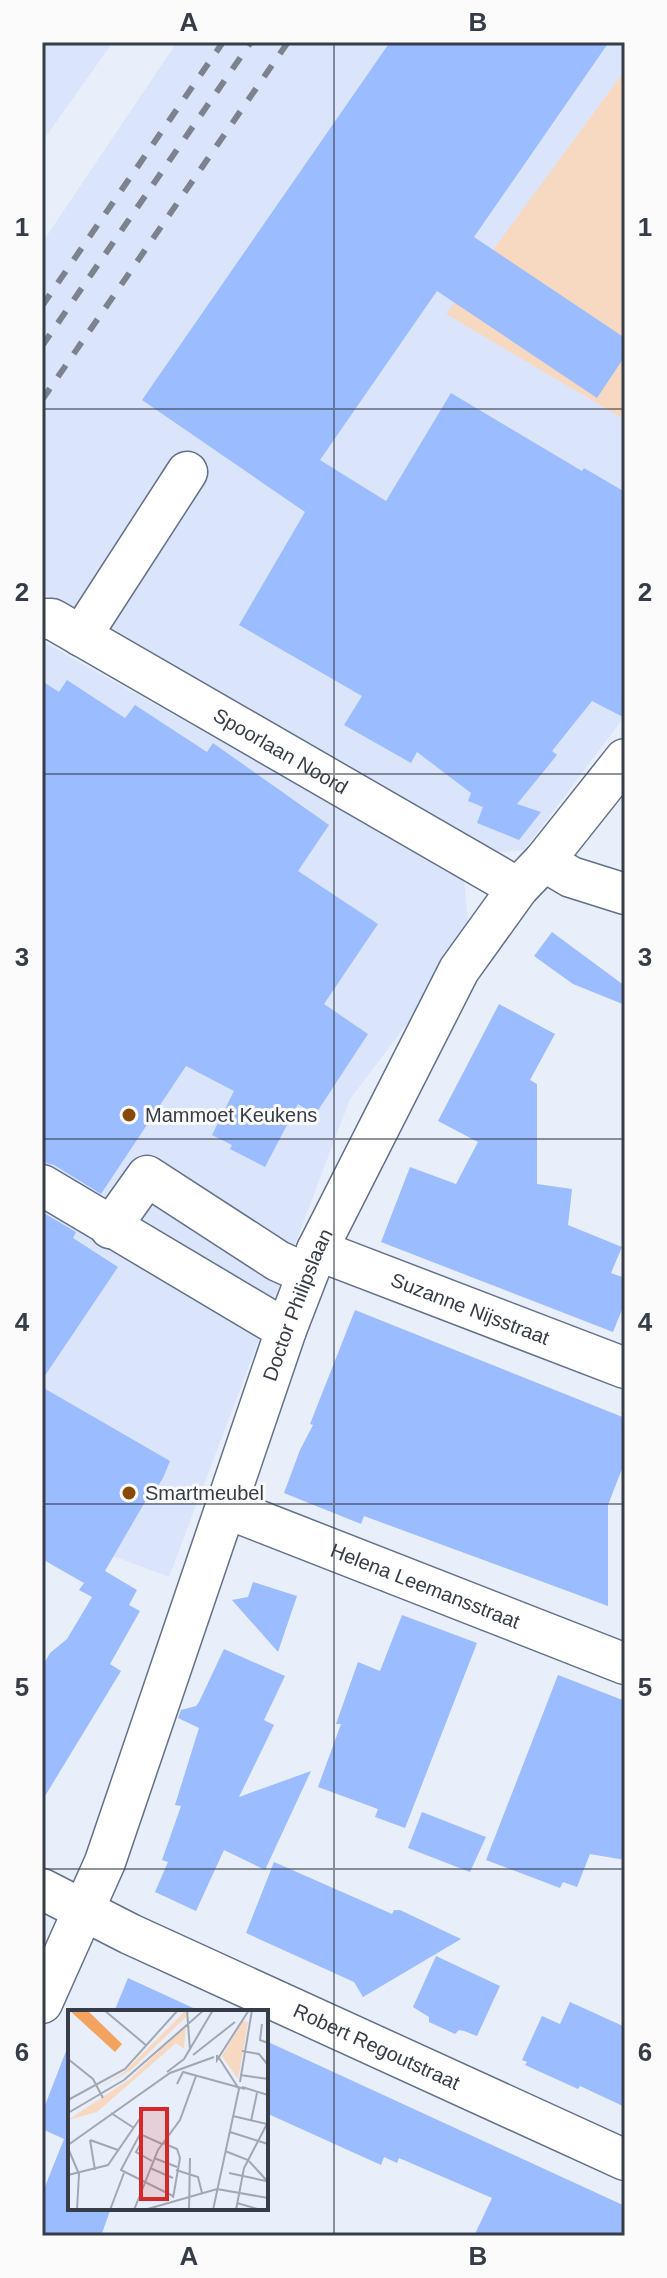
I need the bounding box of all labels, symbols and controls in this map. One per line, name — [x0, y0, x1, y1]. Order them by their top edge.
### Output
text: A — [180, 7, 199, 37]
text: B — [469, 7, 487, 37]
text: 1 — [15, 212, 29, 242]
text: 1 — [638, 212, 652, 242]
text: 2 — [15, 577, 29, 607]
text: 2 — [638, 577, 652, 607]
street label: Spoorlaan Noord — [210, 704, 352, 798]
text: 3 — [15, 942, 29, 972]
text: 3 — [638, 942, 652, 972]
place label: Mammoet Keukens — [145, 1104, 317, 1126]
marker: Mammoet Keukens — [120, 1106, 138, 1124]
street label: Doctor Philipslaan — [259, 1225, 337, 1384]
street label: Suzanne Nijsstraat — [388, 1268, 553, 1349]
text: 4 — [15, 1307, 30, 1337]
text: 4 — [638, 1307, 653, 1337]
place label: Smartmeubel — [145, 1482, 264, 1504]
marker: Smartmeubel — [120, 1484, 138, 1502]
street label: Helena Leemansstraat — [328, 1539, 523, 1633]
text: 5 — [15, 1672, 29, 1702]
text: 5 — [638, 1672, 652, 1702]
street label: Robert Regoutstraat — [290, 1999, 464, 2094]
inset map — [68, 2010, 268, 2210]
text: 6 — [15, 2037, 29, 2067]
text: 6 — [638, 2037, 652, 2067]
text: A — [180, 2241, 199, 2271]
text: B — [469, 2241, 487, 2271]

